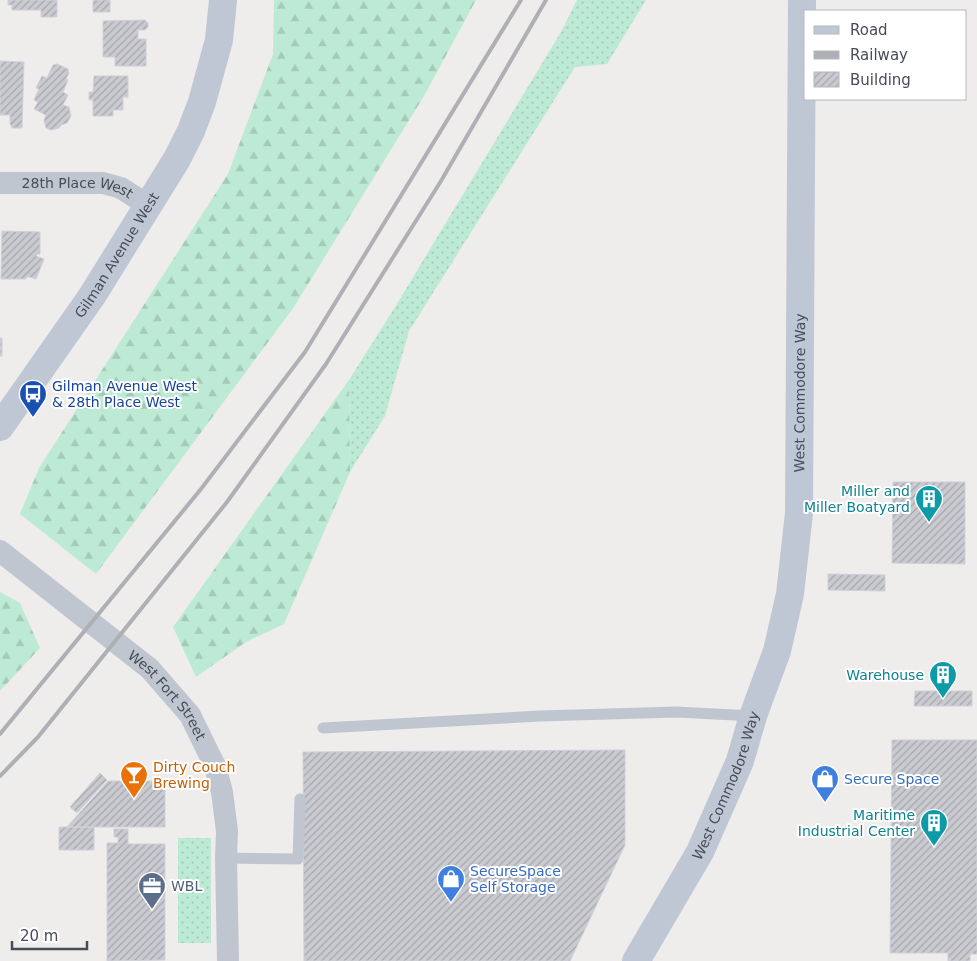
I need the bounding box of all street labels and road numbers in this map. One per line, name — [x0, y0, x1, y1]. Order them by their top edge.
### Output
street label: 28th Place West — [22, 174, 136, 202]
street label: Gilman Avenue West — [71, 189, 163, 321]
street label: West Commodore Way — [791, 313, 808, 472]
street label: West Fort Street — [125, 647, 209, 743]
street label: West Commodore Way — [689, 709, 762, 863]

